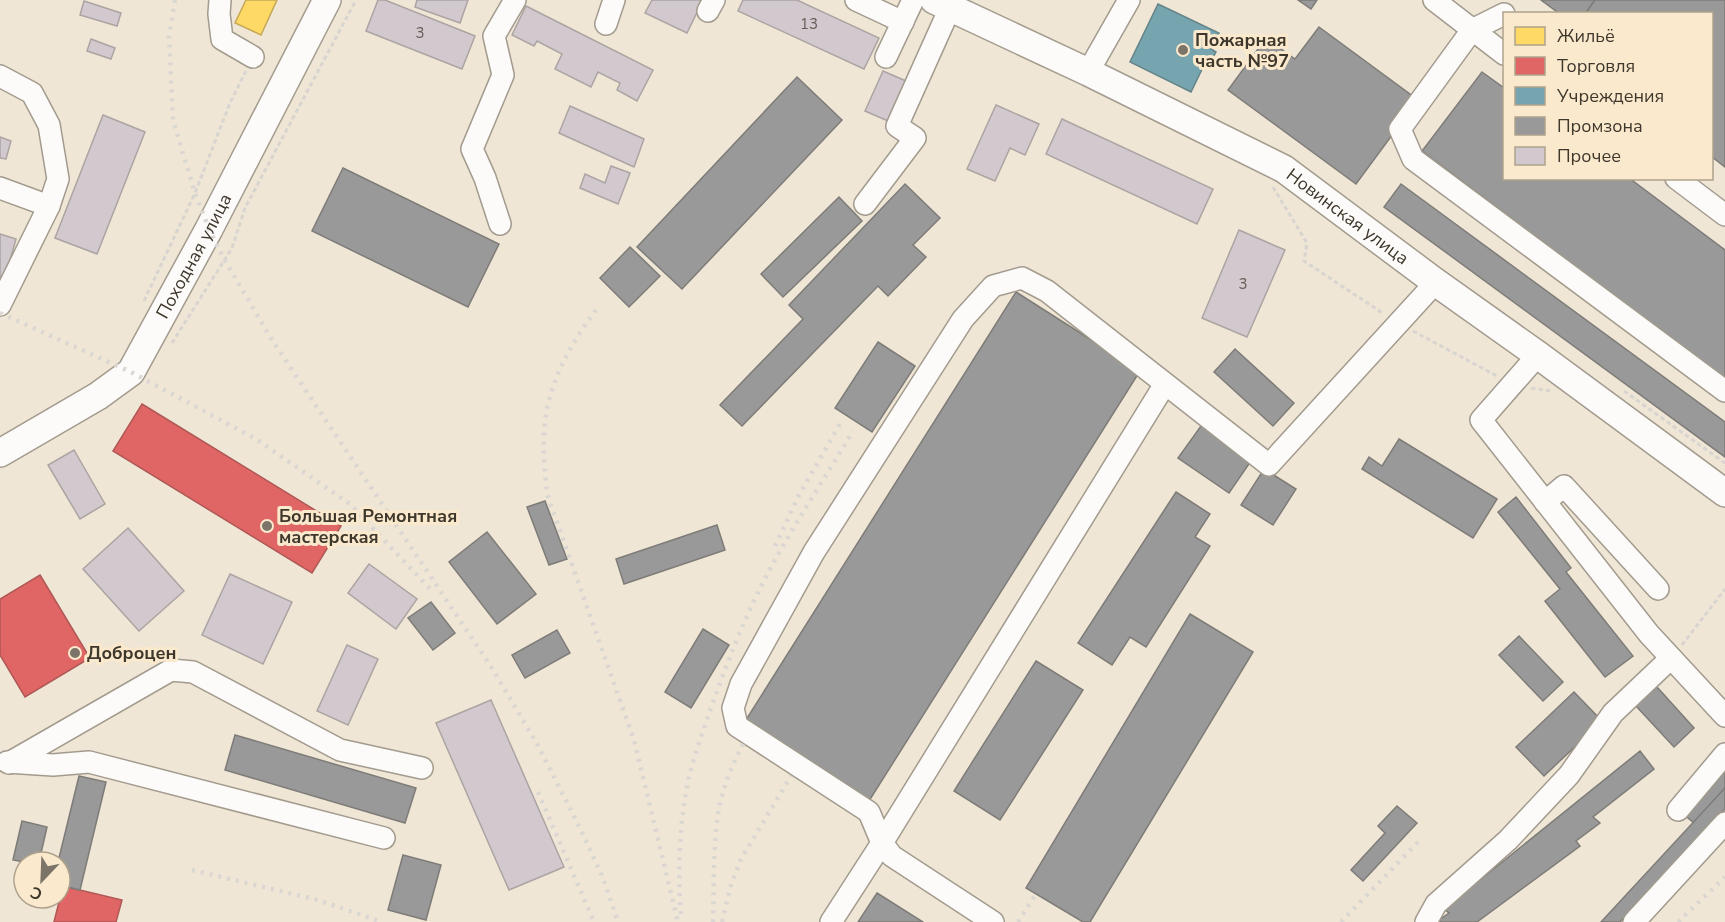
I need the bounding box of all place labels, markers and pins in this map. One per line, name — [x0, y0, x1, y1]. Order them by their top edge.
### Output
place label: Пожарная часть №97 — [1195, 28, 1289, 73]
marker: Пожарная часть №97 — [1176, 43, 1190, 57]
place label: Большая Ремонтная мастерская — [279, 504, 457, 549]
marker: Большая Ремонтная мастерская — [260, 519, 274, 533]
place label: Доброцен — [87, 641, 176, 665]
marker: Доброцен — [68, 646, 82, 660]

